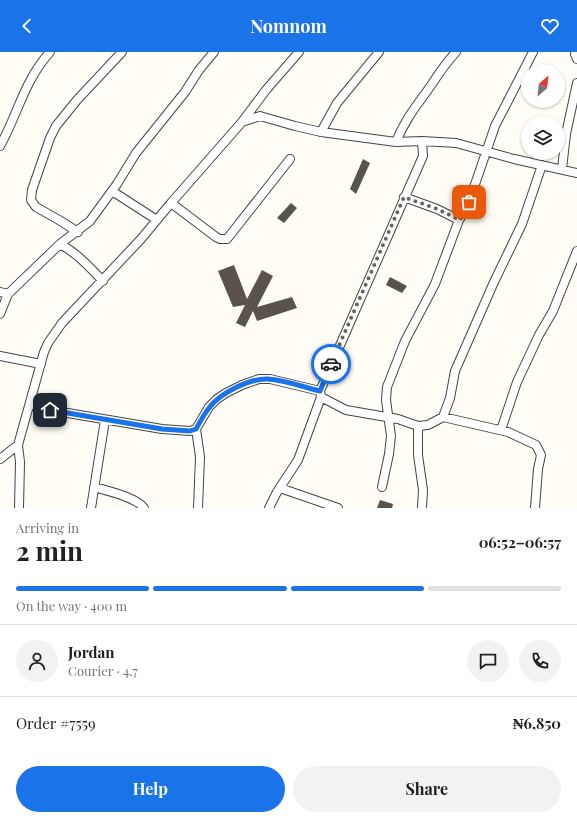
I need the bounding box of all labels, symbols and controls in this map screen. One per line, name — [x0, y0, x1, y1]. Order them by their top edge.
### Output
text: Nomnom — [250, 14, 327, 38]
icon: back — [16, 15, 38, 37]
icon: heart — [539, 15, 561, 37]
north arrow — [521, 64, 565, 108]
map controls — [521, 64, 565, 160]
button: layers — [521, 116, 565, 160]
pin — [452, 185, 486, 219]
icon: bag — [458, 191, 480, 213]
courier — [311, 344, 351, 384]
icon: car — [320, 353, 342, 375]
pin — [33, 393, 67, 427]
icon: home — [39, 399, 61, 421]
text: Arriving in — [16, 519, 79, 536]
text: 06:52–06:57 — [479, 532, 561, 552]
text: 2 min — [16, 533, 83, 568]
text: On the way · 400 m — [16, 597, 127, 614]
button: person — [16, 640, 58, 682]
button: chat — [467, 640, 509, 682]
button: phone — [519, 640, 561, 682]
text: Jordan — [68, 642, 114, 662]
text: Courier · 4.7 — [68, 662, 138, 679]
text: Order #7559 — [16, 713, 96, 733]
text: ₦6,850 — [513, 713, 561, 733]
button: Help — [16, 766, 285, 812]
button: Share — [293, 766, 561, 812]

